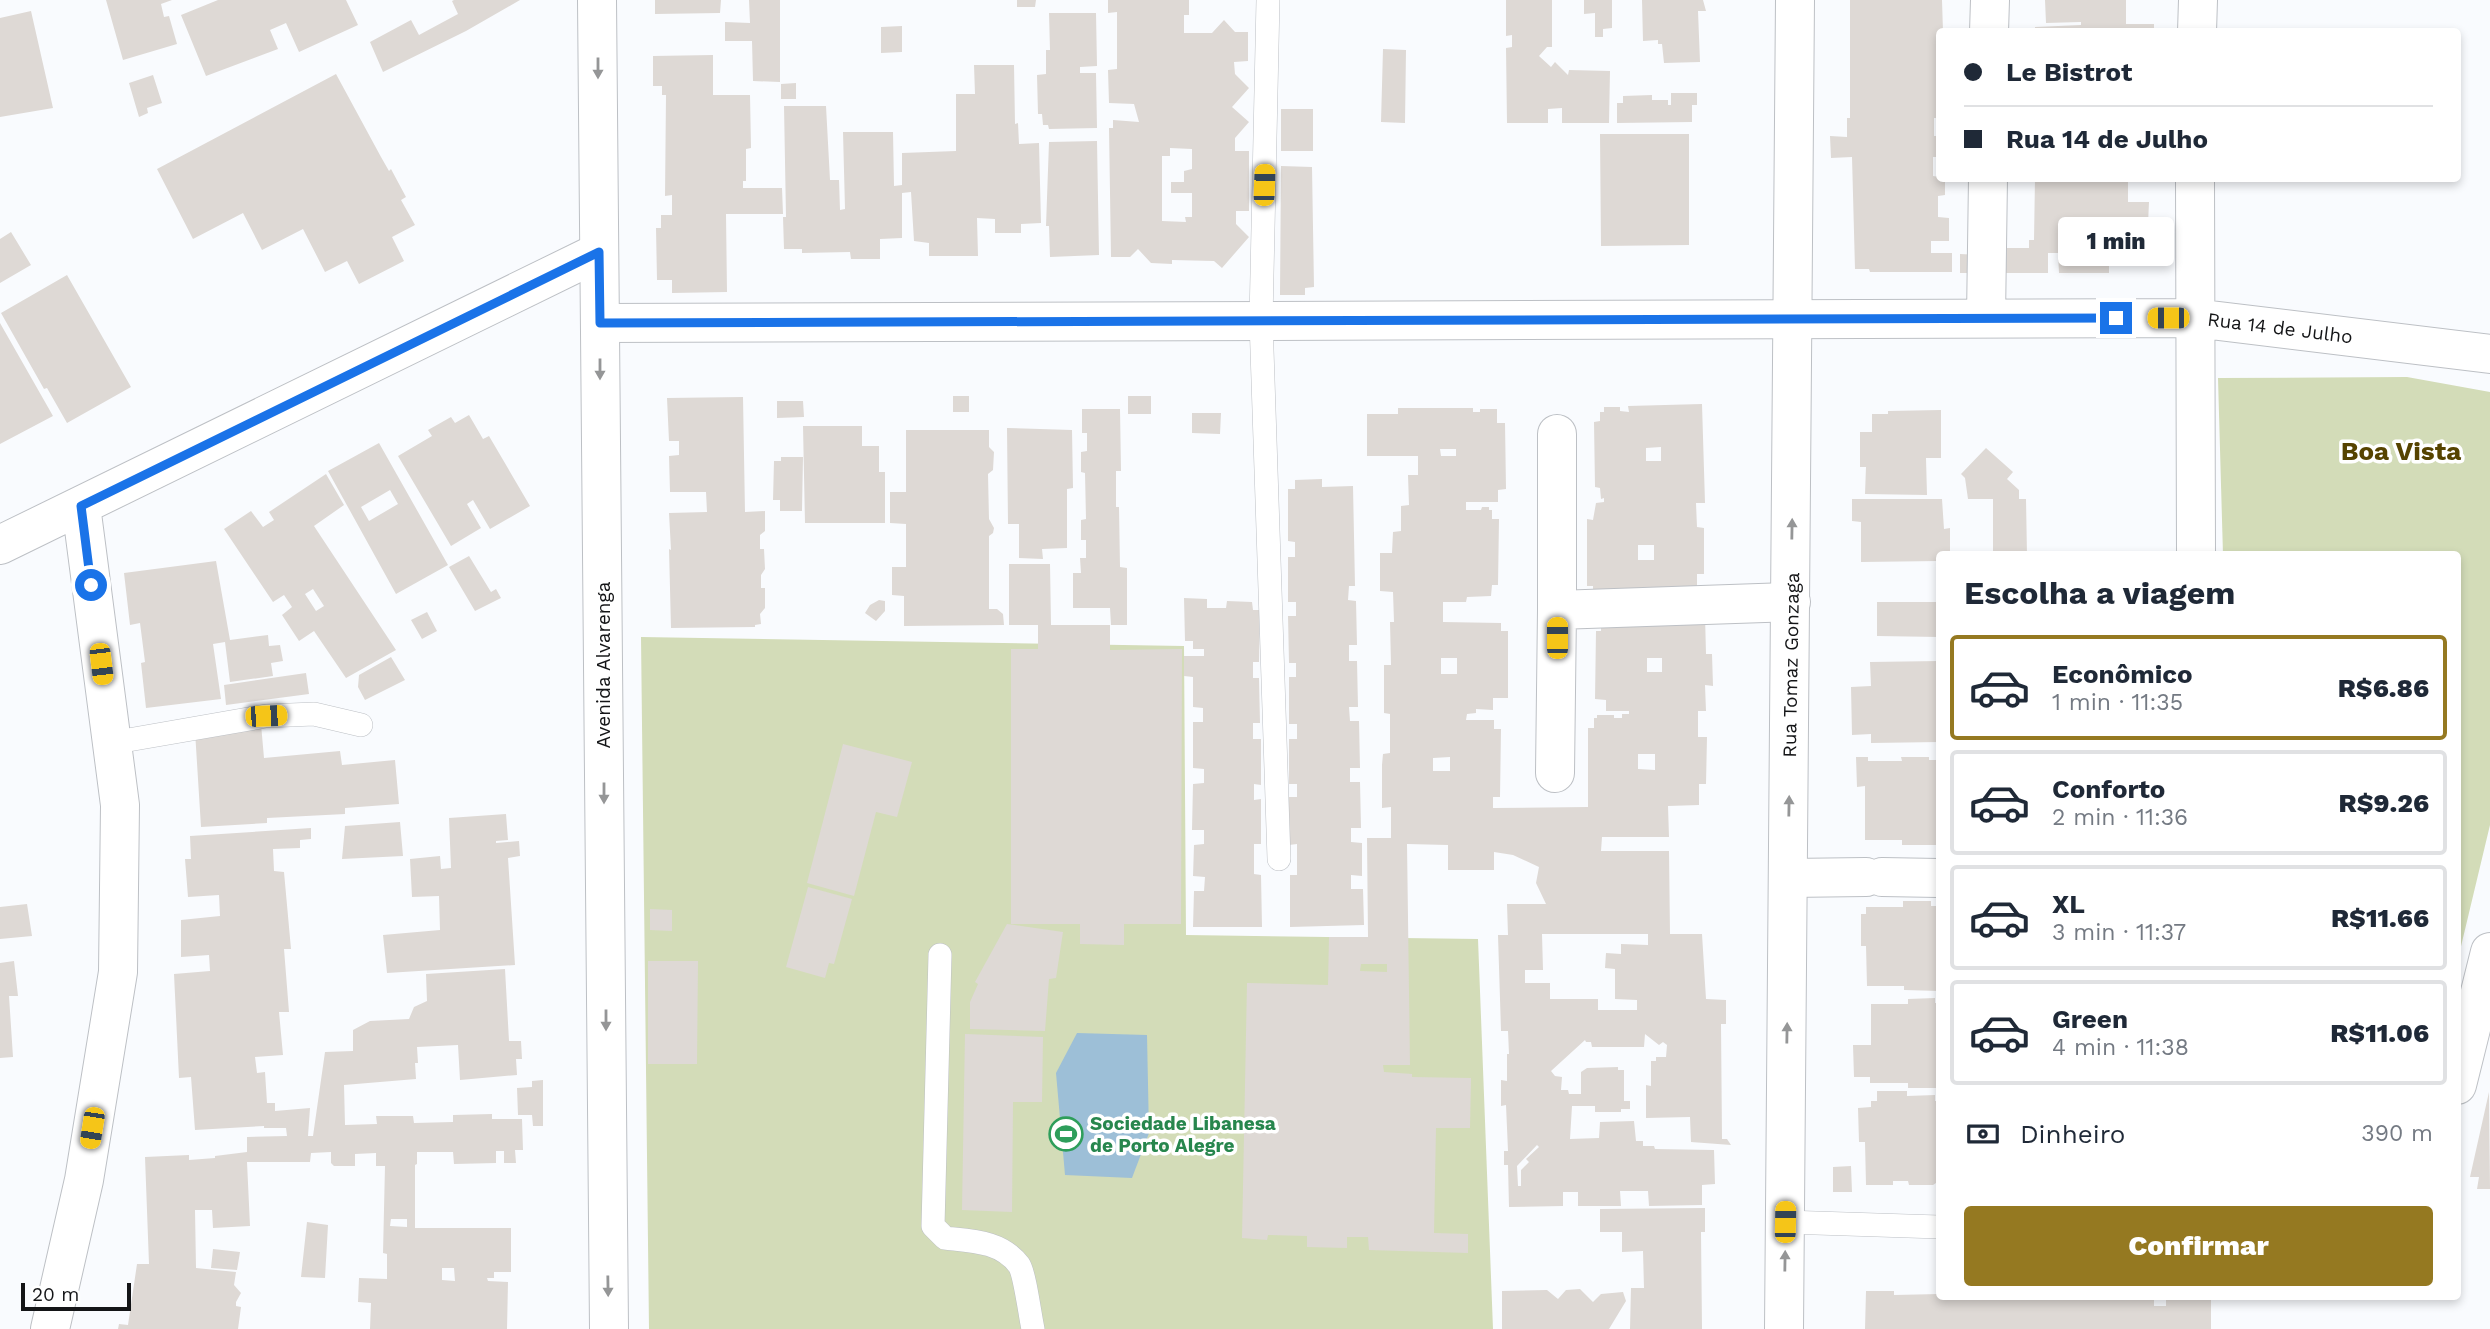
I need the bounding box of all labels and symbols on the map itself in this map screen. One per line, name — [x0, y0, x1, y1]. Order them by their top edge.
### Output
one-way arrow — [592, 57, 604, 79]
car — [1253, 164, 1276, 206]
callout: 1 min — [2058, 216, 2174, 266]
route end — [2100, 302, 2132, 334]
car — [2148, 308, 2190, 329]
street label: Rua 14 de Julho — [2206, 308, 2354, 348]
one-way arrow — [594, 358, 606, 380]
district label: Boa Vista — [2341, 436, 2461, 466]
one-way arrow — [1786, 518, 1798, 540]
route start — [75, 569, 107, 601]
street label: Rua Tomaz Gonzaga — [1778, 572, 1804, 758]
street label: Avenida Alvarenga — [592, 581, 615, 748]
car — [1547, 617, 1568, 659]
car — [89, 642, 114, 686]
car — [245, 705, 288, 727]
one-way arrow — [598, 782, 610, 804]
one-way arrow — [1783, 795, 1795, 817]
one-way arrow — [600, 1009, 612, 1031]
one-way arrow — [1781, 1022, 1793, 1044]
car — [79, 1106, 106, 1150]
place label: Sociedade Libanesa de Porto Alegre — [1090, 1112, 1276, 1157]
sports icon: Sociedade Libanesa de Porto Alegre — [1047, 1115, 1085, 1153]
car — [1775, 1201, 1796, 1243]
one-way arrow — [1779, 1250, 1791, 1272]
one-way arrow — [602, 1275, 614, 1297]
scale bar — [21, 1280, 131, 1312]

